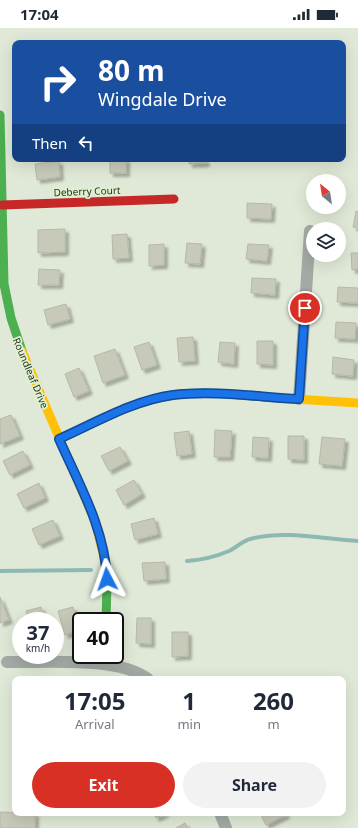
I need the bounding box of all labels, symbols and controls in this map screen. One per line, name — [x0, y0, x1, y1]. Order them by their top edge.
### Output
text: 17:04 — [20, 4, 59, 24]
text: 80 m — [98, 51, 165, 89]
icon: right — [32, 56, 84, 108]
text: Wingdale Drive — [98, 87, 227, 111]
icon: left — [75, 132, 97, 154]
text: Then — [32, 133, 67, 153]
north arrow — [306, 174, 346, 214]
map controls — [306, 174, 346, 262]
street label: Deberry Court — [53, 183, 121, 199]
button: layers — [306, 222, 346, 262]
pin — [288, 291, 322, 325]
icon: arrive — [294, 297, 316, 319]
street label: Roundleaf Drive — [10, 336, 52, 411]
position arrow — [86, 558, 128, 600]
speed limit sign: 40 — [72, 612, 124, 664]
text: 37 — [27, 619, 49, 646]
text: km/h — [26, 641, 50, 655]
text: 17:05 — [64, 684, 126, 717]
text: 1 — [182, 684, 196, 717]
text: 260 — [253, 684, 294, 717]
text: Arrival — [75, 715, 115, 733]
text: min — [177, 715, 201, 733]
text: m — [267, 715, 280, 733]
button: Exit — [32, 762, 175, 808]
button: Share — [183, 762, 326, 808]

